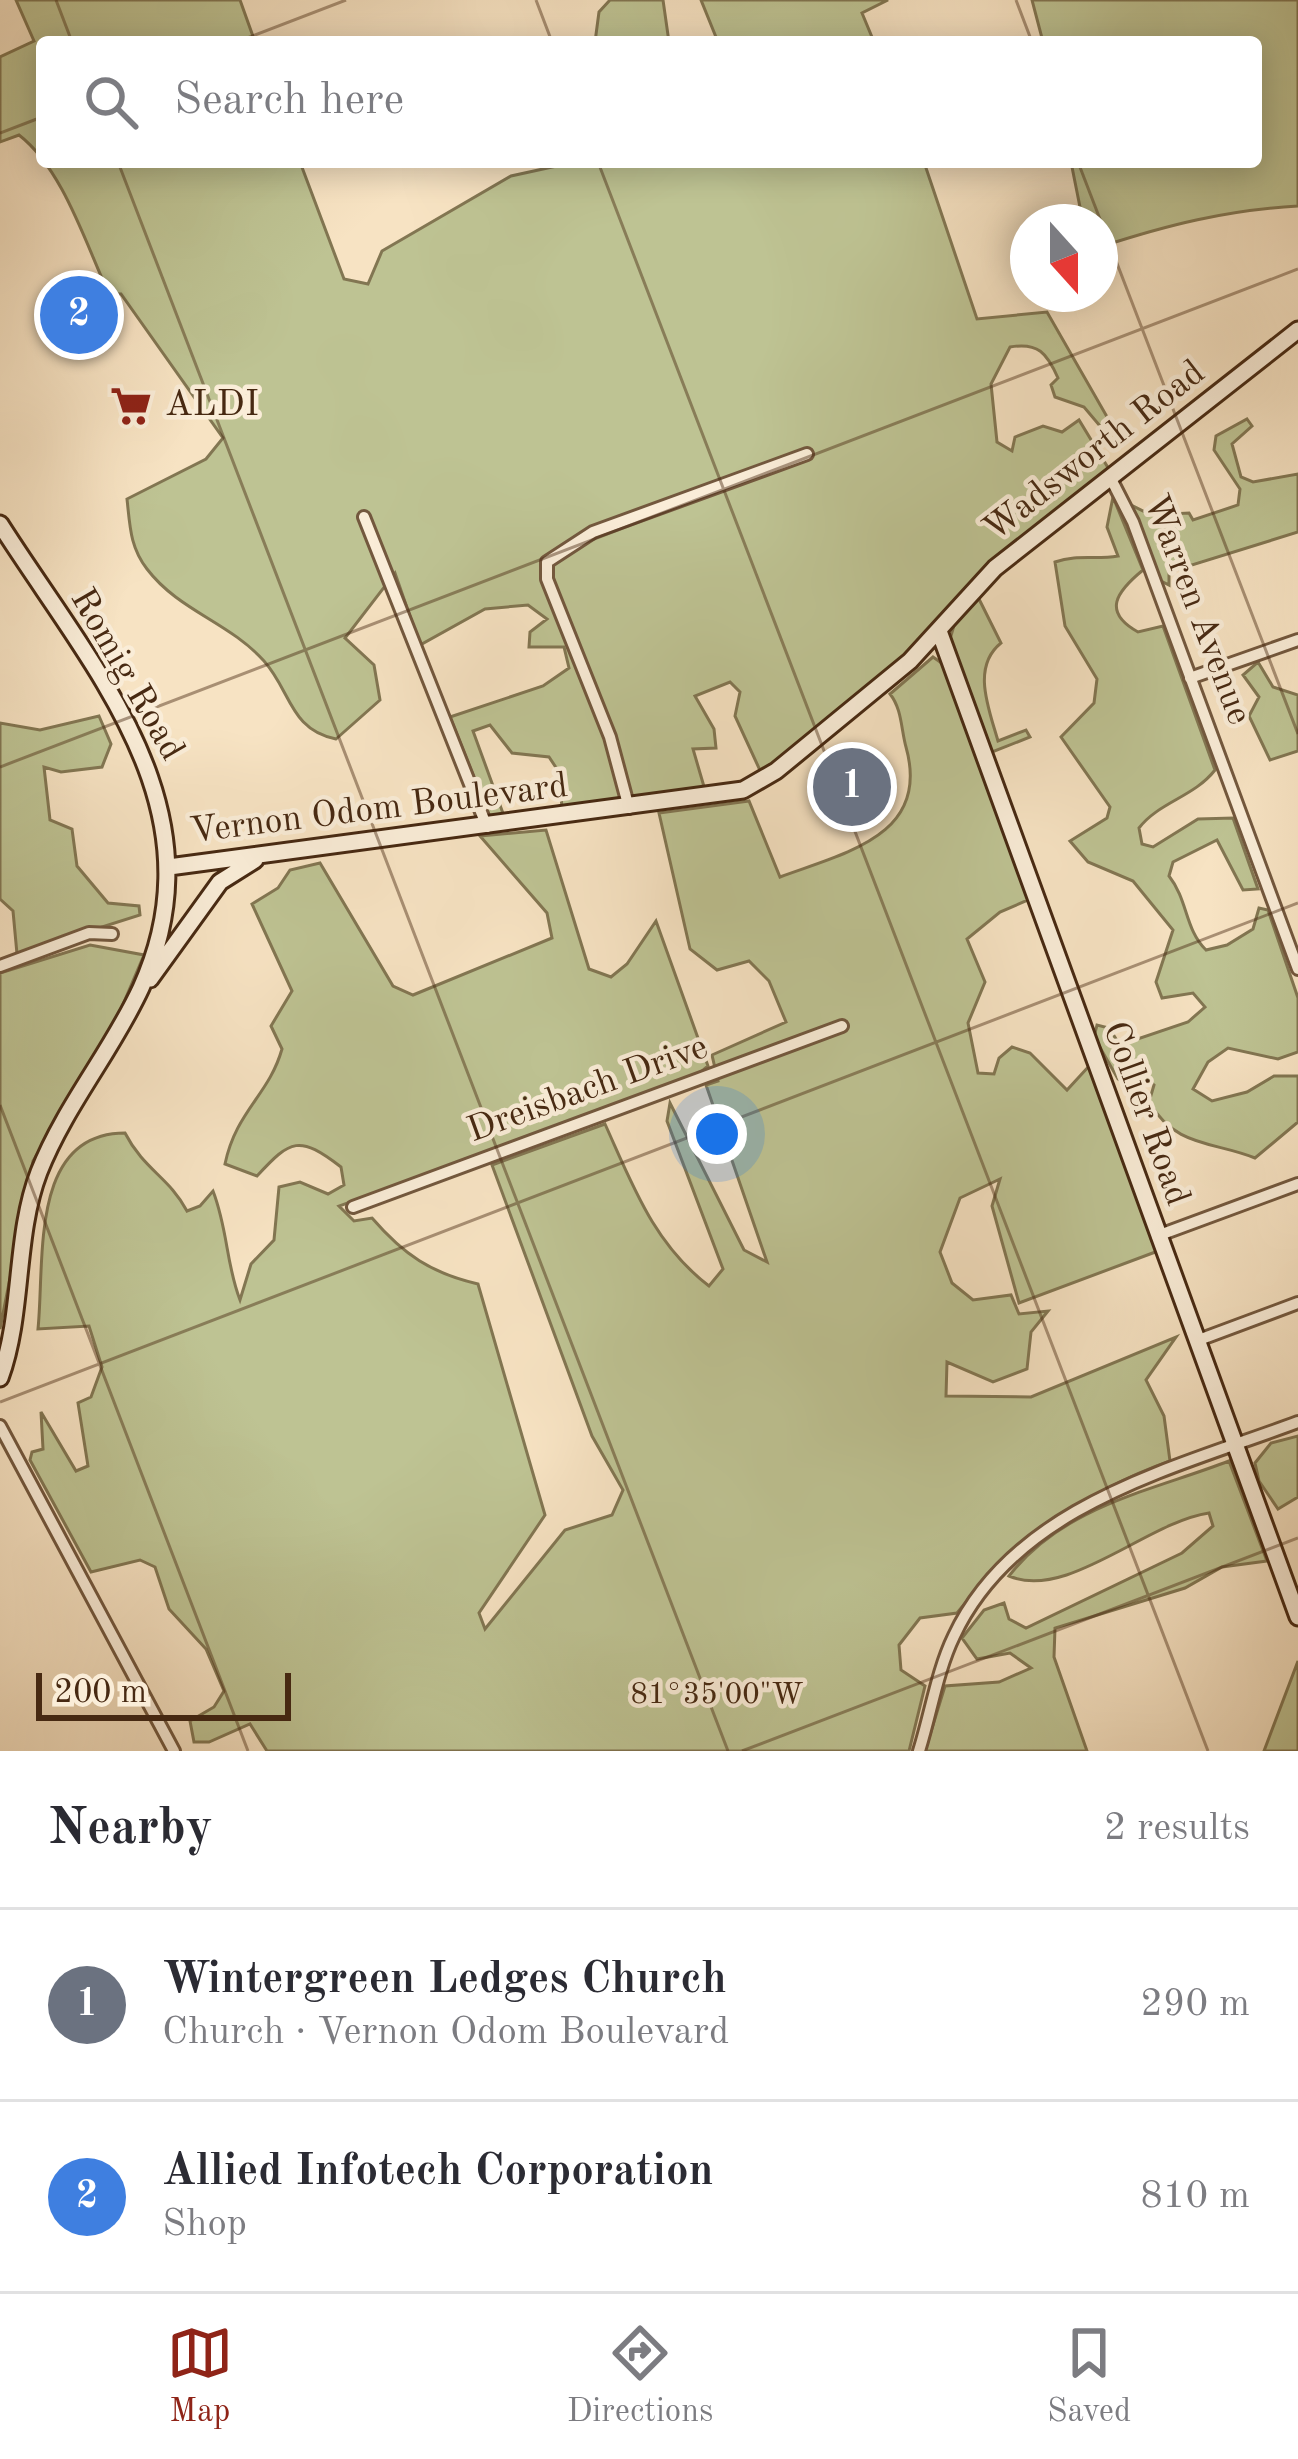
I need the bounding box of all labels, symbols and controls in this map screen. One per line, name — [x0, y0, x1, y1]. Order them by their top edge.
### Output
search box — [36, 36, 1262, 168]
icon: search — [78, 69, 144, 135]
text: Search here — [174, 79, 404, 124]
north arrow — [1010, 204, 1118, 312]
pin: 2 — [40, 270, 118, 360]
street label: Wadsworth Road — [978, 355, 1212, 549]
supermarket icon: ALDI — [108, 383, 154, 429]
place label: ALDI — [165, 388, 259, 424]
street label: Warren Avenue — [1136, 490, 1256, 730]
street label: Romig Road — [62, 583, 190, 767]
pin: 1 — [813, 742, 891, 832]
street label: Vernon Odom Boulevard — [188, 769, 570, 851]
street label: Collier Road — [1095, 1017, 1195, 1211]
street label: Dreisbach Drive — [463, 1030, 713, 1150]
your location — [687, 1104, 747, 1164]
scale bar — [36, 1667, 291, 1720]
text: 200 m — [54, 1677, 147, 1710]
text: 81°35'00"W — [631, 1680, 803, 1710]
text: Nearby — [48, 1804, 213, 1855]
text: 2 results — [1104, 1809, 1250, 1848]
text: Wintergreen Ledges Church — [162, 1958, 727, 2003]
text: 1 — [76, 1985, 98, 2024]
text: 290 m — [1140, 1985, 1250, 2024]
text: Church · Vernon Odom Boulevard — [162, 2013, 729, 2052]
text: Allied Infotech Corporation — [162, 2150, 714, 2195]
text: 2 — [76, 2177, 98, 2216]
text: 810 m — [1140, 2177, 1250, 2216]
text: Shop — [162, 2205, 247, 2244]
tab: Map — [167, 2320, 233, 2433]
tab: Directions — [567, 2320, 713, 2433]
tab: Saved — [1047, 2320, 1131, 2433]

